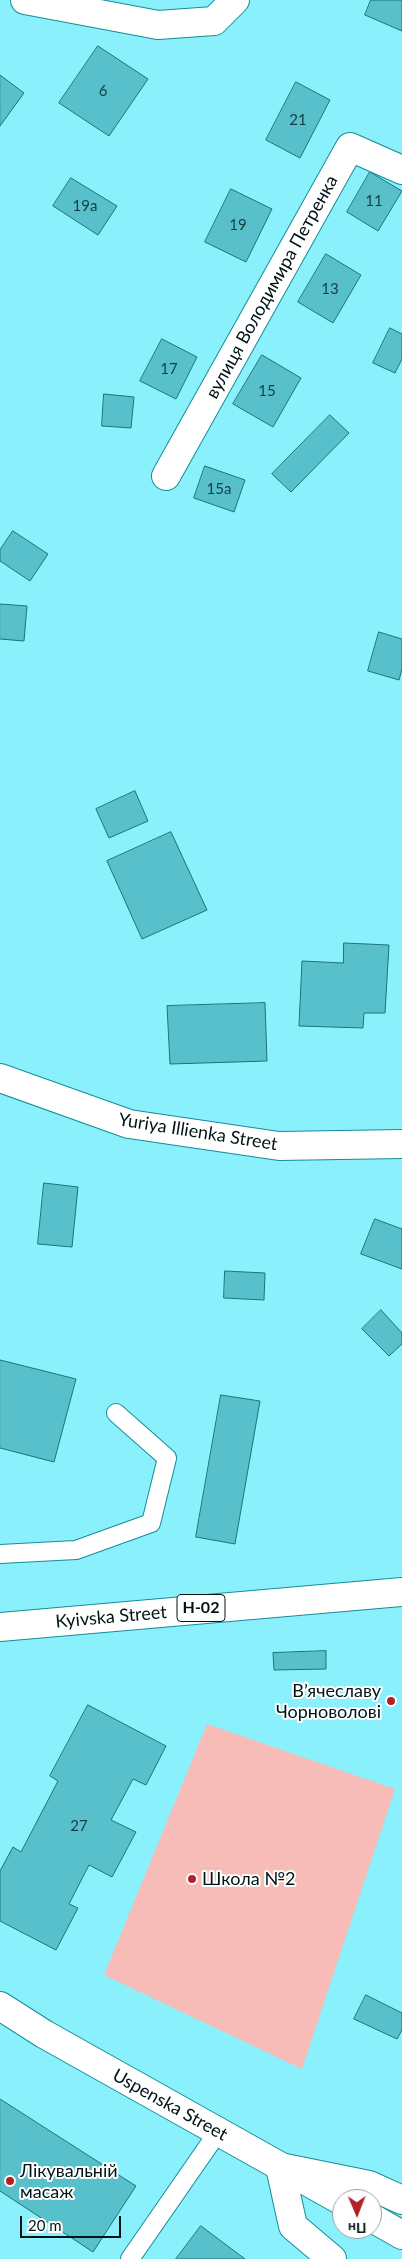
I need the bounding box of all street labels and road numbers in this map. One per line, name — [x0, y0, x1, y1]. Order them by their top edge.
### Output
street label: вулиця Володимира Петренка — [202, 172, 342, 402]
street label: Yuriya Illienka Street — [117, 1109, 279, 1155]
road number: Н-02 — [177, 1595, 225, 1622]
street label: Kyivska Street — [54, 1601, 168, 1633]
street label: Uspenska Street — [109, 2064, 231, 2146]

